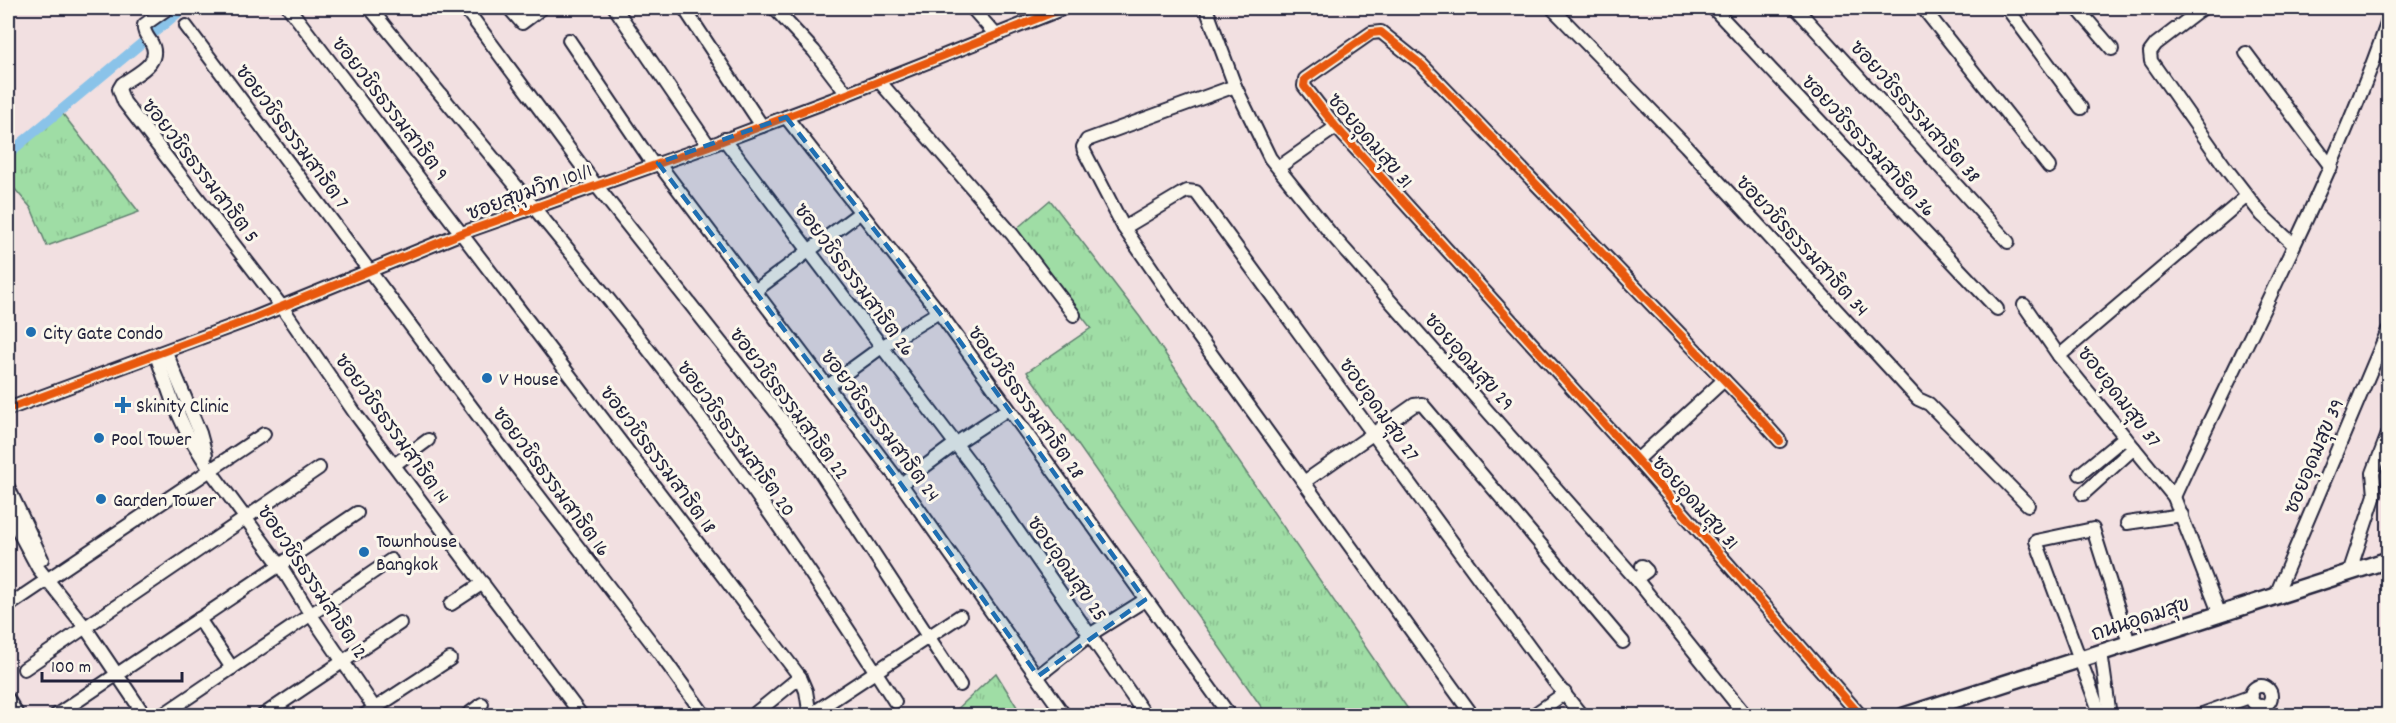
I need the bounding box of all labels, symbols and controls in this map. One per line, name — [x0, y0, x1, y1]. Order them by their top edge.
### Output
street label: ซอยวชิรธรรมสาธิต 9 — [323, 31, 455, 188]
street label: ซอยวชิรธรรมสาธิต 38 — [1842, 35, 1986, 191]
street label: ซอยวชิรธรรมสาธิต 7 — [227, 59, 355, 216]
street label: ซอยวชิรธรรมสาธิต 36 — [1793, 69, 1941, 224]
street label: ซอยอุดมสุข 31 — [1319, 88, 1418, 196]
street label: ซอยวชิรธรรมสาธิต 5 — [133, 93, 265, 250]
street label: ซอยสุขุมวิท 101/1 — [463, 157, 597, 229]
street label: ซอยวชิรธรรมสาธิต 34 — [1728, 170, 1875, 324]
street label: ซอยวชิรธรรมสาธิต 26 — [786, 198, 920, 363]
street label: ซอยอุดมสุข 29 — [1416, 308, 1519, 418]
place label: City Gate Condo — [43, 321, 163, 349]
street label: ซอยวชิรธรรมสาธิต 28 — [959, 321, 1091, 486]
street label: ซอยวชิรธรรมสาธิต 22 — [721, 322, 855, 487]
marker: City Gate Condo — [24, 325, 38, 339]
street label: ซอยอุดมสุข 37 — [2069, 341, 2166, 454]
street label: ซอยวชิรธรรมสาธิต 24 — [812, 344, 946, 509]
street label: ซอยวชิรธรรมสาธิต 14 — [327, 348, 455, 511]
street label: ซอยอุดมสุข 27 — [1331, 353, 1425, 468]
street label: ซอยวชิรธรรมสาธิต 20 — [668, 356, 801, 523]
place label: V House — [499, 367, 558, 395]
marker: V House — [480, 371, 494, 385]
street label: ซอยวชิรธรรมสาธิต 18 — [592, 380, 723, 541]
place label: Skinity Clinic — [136, 394, 229, 422]
street label: ซอยอุดมสุข 39 — [2279, 395, 2353, 519]
marker: Skinity Clinic — [114, 396, 132, 414]
street label: ซอยวชิรธรรมสาธิต 16 — [484, 402, 616, 563]
place label: Pool Tower — [111, 427, 192, 455]
marker: Pool Tower — [92, 431, 106, 445]
street label: ซอยอุดมสุข 31 — [1644, 451, 1744, 557]
place label: Garden Tower — [113, 488, 217, 516]
marker: Garden Tower — [94, 492, 108, 506]
street label: ซอยวชิรธรรมสาธิต 12 — [249, 500, 373, 665]
street label: ซอยอุดมสุข 25 — [1019, 511, 1112, 628]
place label: Townhouse Bangkok — [376, 529, 457, 580]
marker: Townhouse Bangkok — [357, 545, 371, 559]
street label: ถนนอุดมสุข — [2088, 592, 2194, 650]
scale bar — [42, 645, 182, 683]
text: 100 m — [51, 656, 91, 681]

